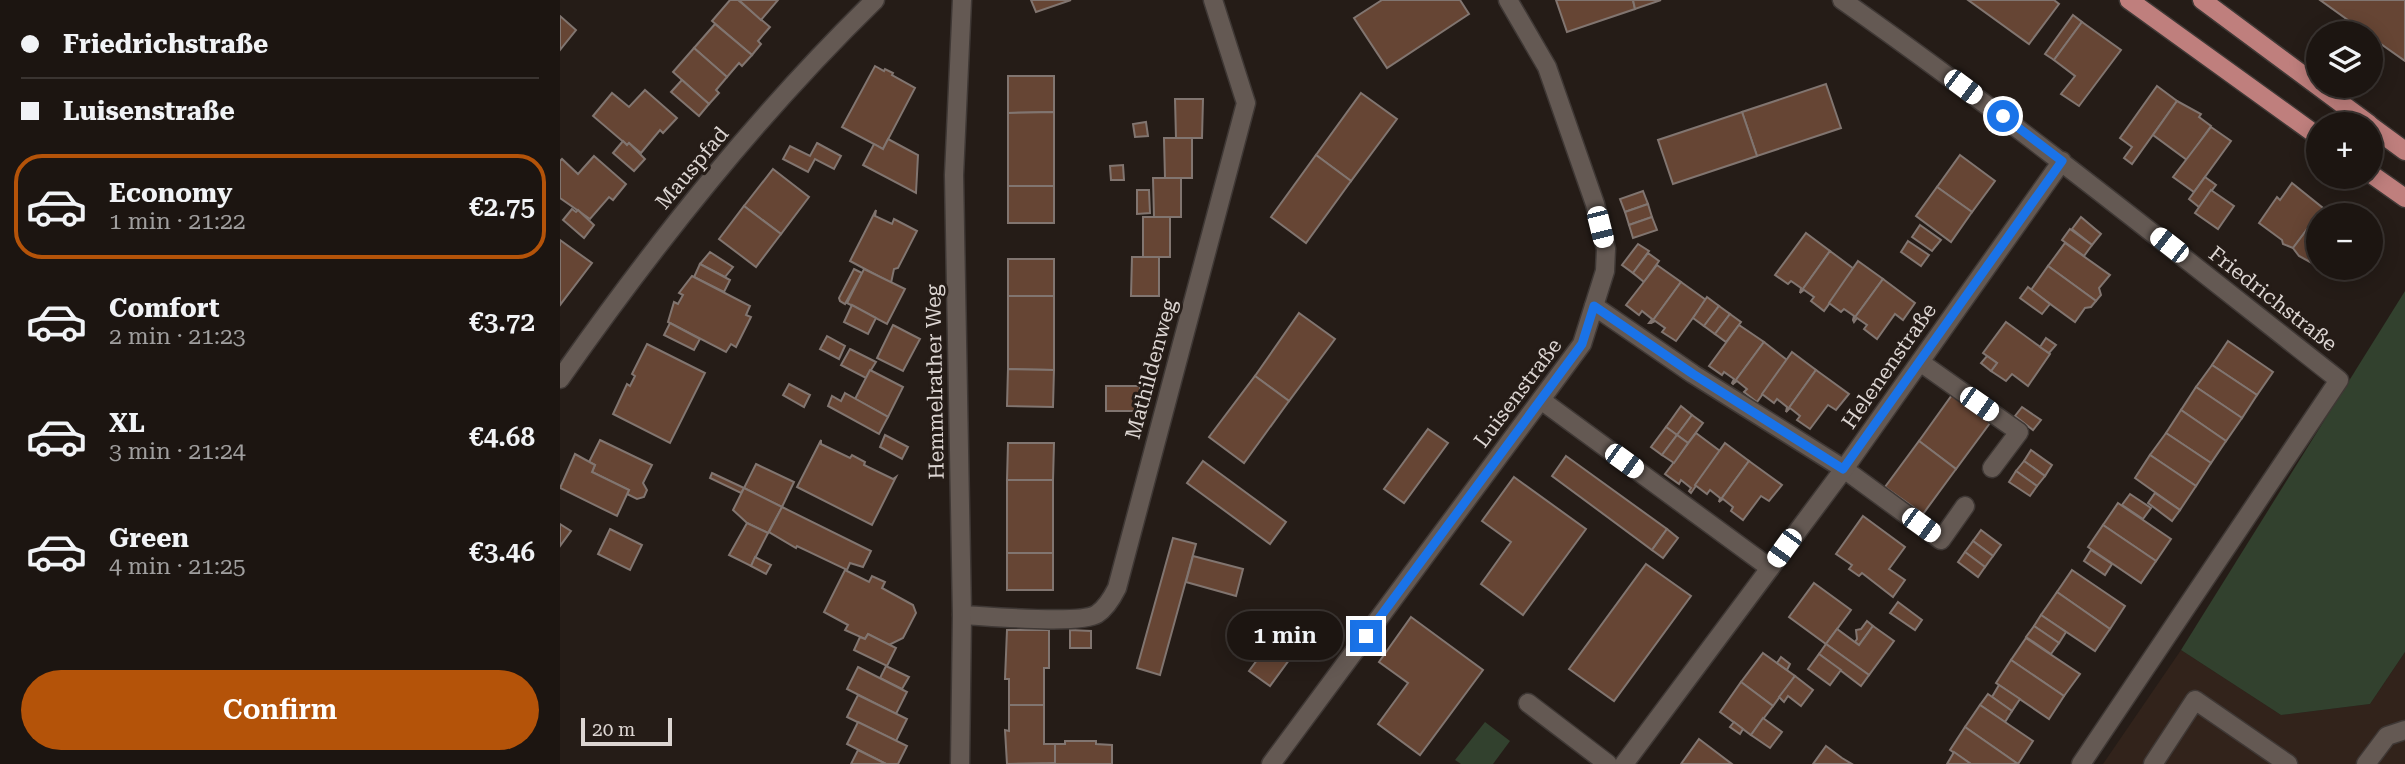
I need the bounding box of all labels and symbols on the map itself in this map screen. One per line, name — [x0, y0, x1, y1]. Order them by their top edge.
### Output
car — [1940, 66, 1987, 108]
route start — [1987, 100, 2019, 132]
street label: Mauspfad — [651, 122, 734, 214]
car — [1585, 204, 1616, 250]
car — [2146, 224, 2193, 266]
street label: Friedrichstraße — [2204, 242, 2342, 356]
street label: Hemmelrather Weg — [921, 284, 949, 480]
street label: Mathildenweg — [1121, 296, 1181, 442]
street label: Helenenstraße — [1837, 299, 1941, 433]
street label: Luisenstraße — [1469, 334, 1567, 452]
car — [1956, 383, 2003, 425]
car — [1601, 440, 1648, 482]
car — [1898, 504, 1945, 546]
car — [1764, 525, 1805, 571]
callout: 1 min — [1226, 612, 1342, 660]
route end — [1350, 620, 1382, 652]
scale bar — [581, 715, 672, 747]

